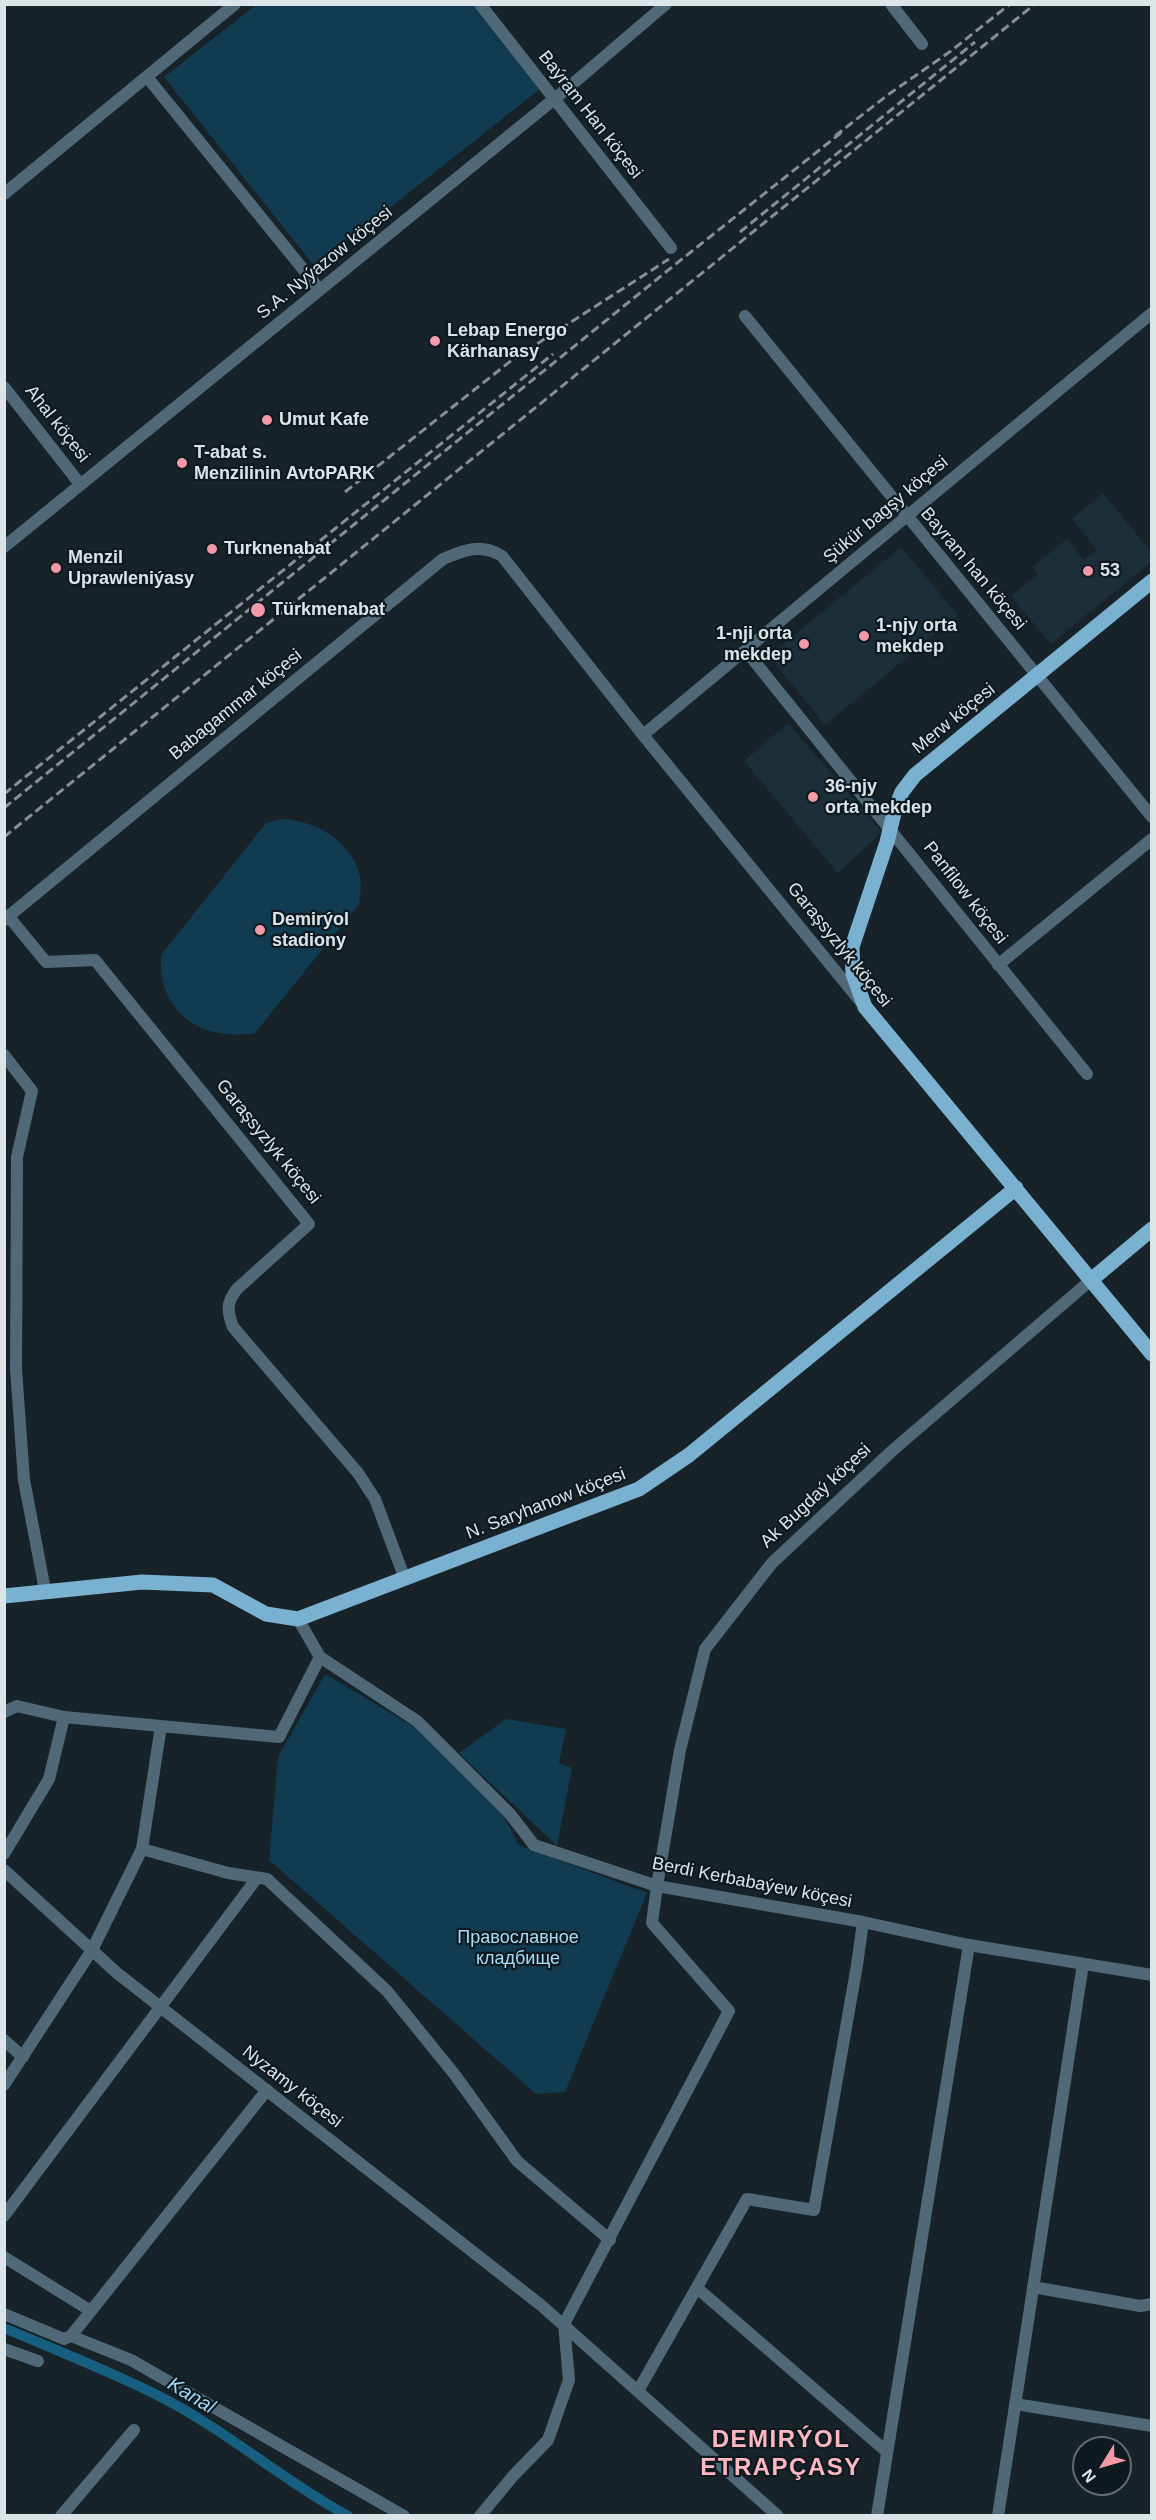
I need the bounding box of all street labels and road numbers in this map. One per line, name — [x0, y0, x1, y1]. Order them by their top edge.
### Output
street label: Baýram Han köçesi — [533, 47, 647, 183]
street label: S.A. Nyýazow köçesi — [253, 202, 397, 324]
street label: Ahal köçesi — [20, 381, 94, 467]
street label: Şükür bagşy köçesi — [819, 452, 953, 568]
street label: Bayram han köçesi — [916, 503, 1030, 635]
street label: Babagammar köçesi — [165, 645, 307, 765]
street label: Merw köçesi — [908, 679, 1000, 759]
street label: Panfilow köçesi — [918, 837, 1012, 949]
street label: Garaşsyzlyk köçesi — [782, 878, 896, 1012]
street label: Garaşsyzlyk köçesi — [211, 1075, 325, 1209]
street label: Ak Bugdaý köçesi — [756, 1439, 876, 1553]
street label: N. Saryhanow köçesi — [463, 1464, 629, 1544]
street label: Berdi Kerbabaýew köçesi — [650, 1853, 854, 1913]
street label: Nyzamy köçesi — [238, 2041, 346, 2133]

